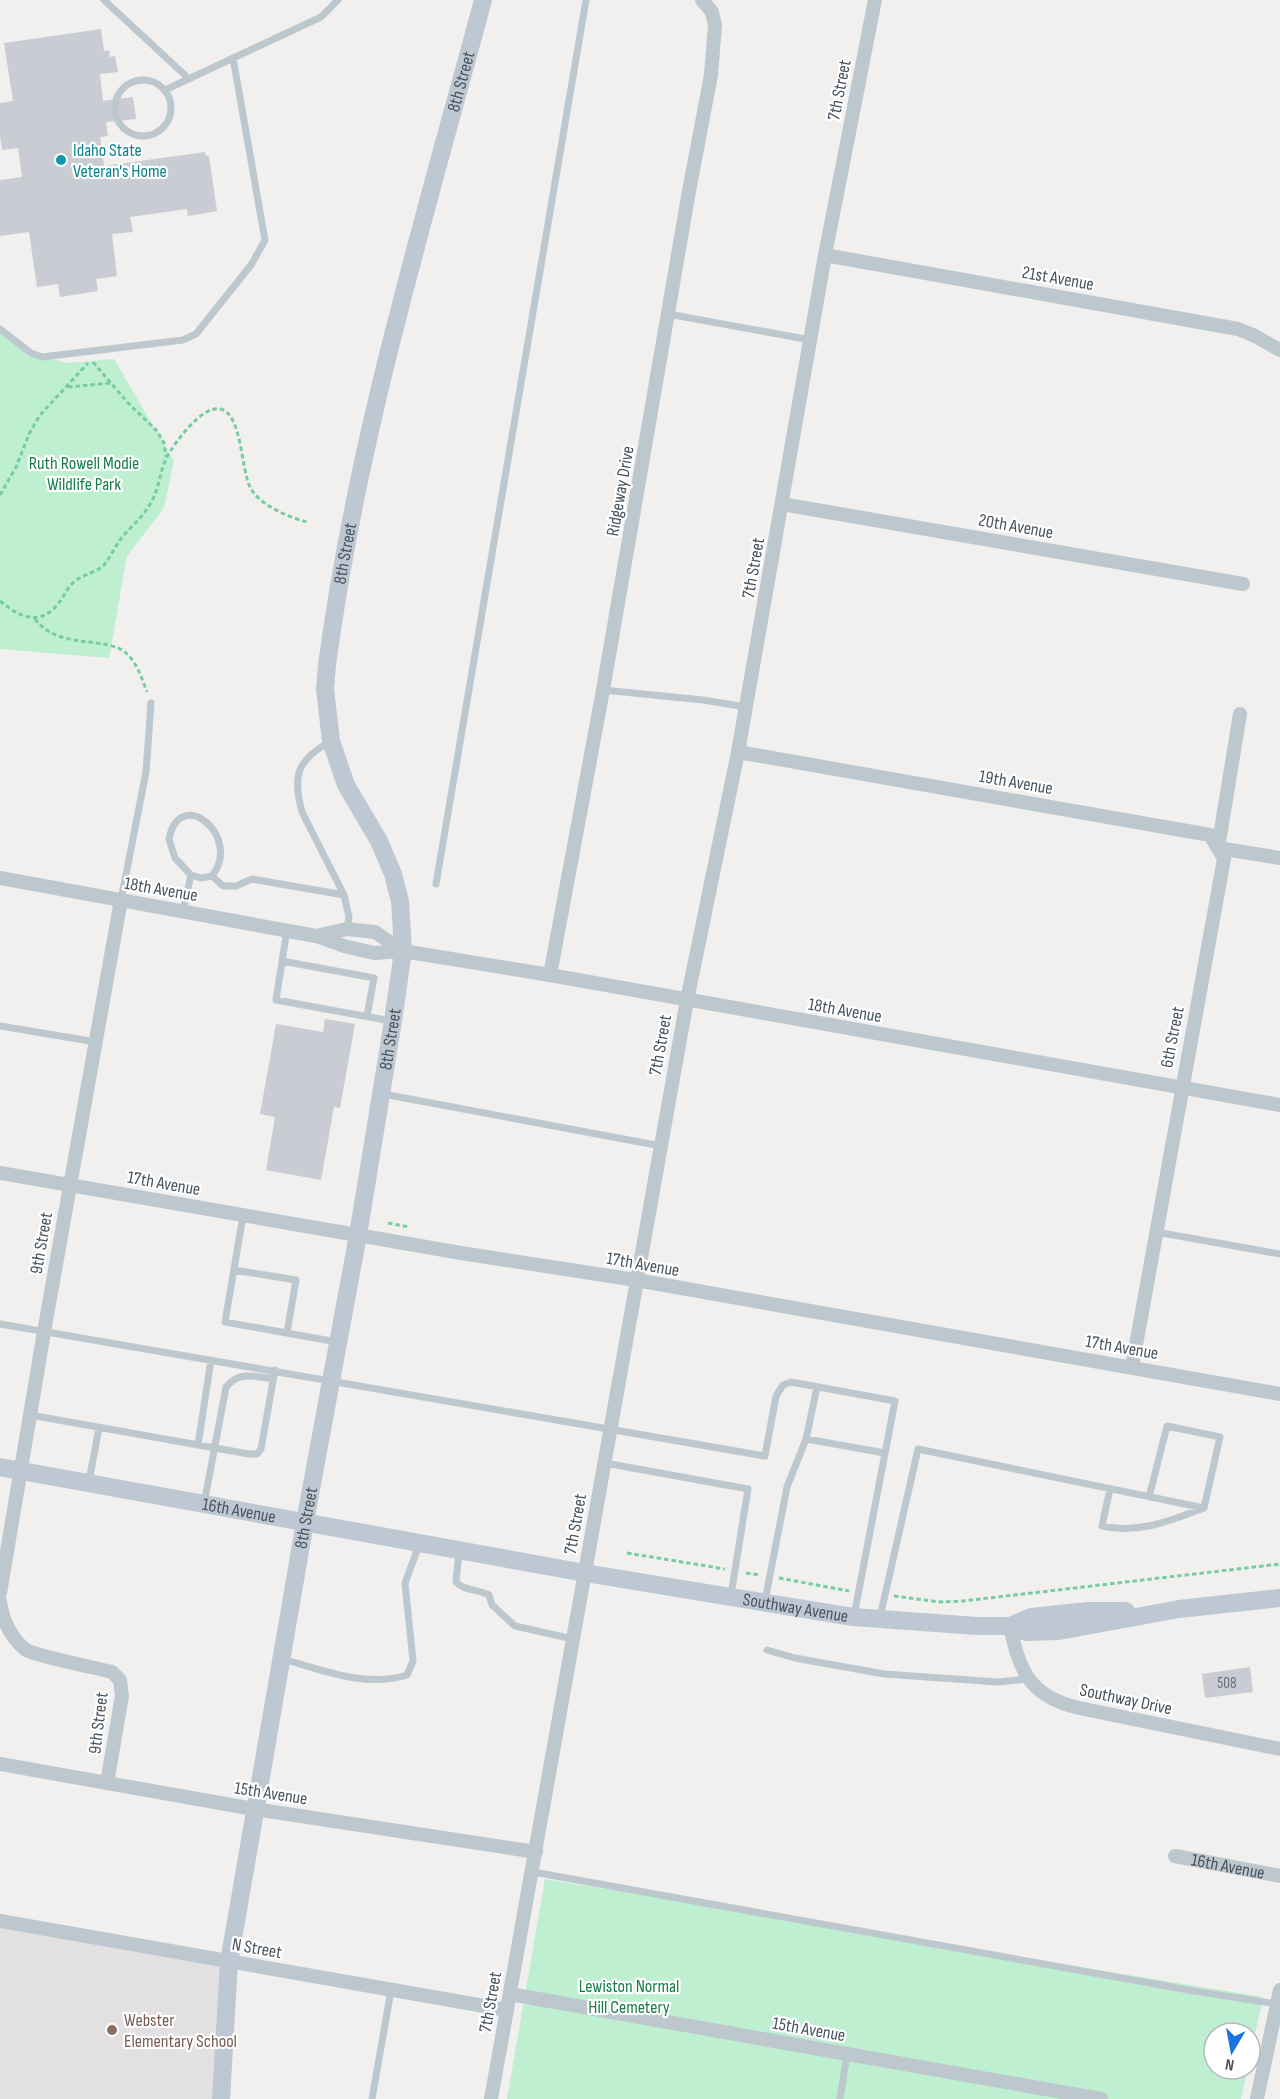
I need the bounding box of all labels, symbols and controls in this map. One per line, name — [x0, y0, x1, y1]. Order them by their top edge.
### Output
street label: 8th Street — [443, 48, 480, 114]
street label: 7th Street — [823, 57, 856, 122]
place label: Idaho State Veteran's Home — [73, 140, 167, 182]
marker: Idaho State Veteran's Home — [54, 153, 68, 167]
street label: 21st Avenue — [1020, 262, 1095, 295]
street label: Ridgeway Drive — [602, 444, 639, 538]
park label: Ruth Rowell Modie Wildlife Park — [29, 453, 139, 495]
street label: 20th Avenue — [977, 510, 1055, 543]
street label: 8th Street — [329, 520, 361, 586]
street label: 7th Street — [738, 536, 769, 600]
street label: 19th Avenue — [977, 766, 1054, 799]
street label: 18th Avenue — [123, 873, 199, 906]
street label: 18th Avenue — [807, 994, 883, 1027]
street label: 6th Street — [1156, 1004, 1189, 1069]
street label: 8th Street — [375, 1007, 406, 1072]
street label: 7th Street — [645, 1013, 676, 1077]
street label: 17th Avenue — [126, 1167, 202, 1200]
street label: 9th Street — [26, 1210, 57, 1276]
street label: 17th Avenue — [605, 1248, 681, 1281]
street label: 17th Avenue — [1084, 1331, 1160, 1364]
street label: 8th Street — [291, 1485, 322, 1550]
street label: 7th Street — [560, 1492, 591, 1556]
street label: 16th Avenue — [201, 1494, 277, 1528]
street label: Southway Avenue — [741, 1589, 850, 1627]
house number: 508 — [1217, 1674, 1237, 1693]
street label: Southway Drive — [1078, 1679, 1174, 1720]
street label: 9th Street — [84, 1690, 113, 1755]
street label: 15th Avenue — [233, 1777, 309, 1810]
street label: 16th Avenue — [1189, 1849, 1266, 1884]
street label: N Street — [230, 1934, 284, 1963]
street label: 7th Street — [475, 1970, 506, 2034]
park label: Lewiston Normal Hill Cemetery — [579, 1976, 679, 2018]
place label: Webster Elementary School — [124, 2010, 237, 2052]
street label: 15th Avenue — [771, 2013, 847, 2046]
north arrow — [1202, 2021, 1262, 2081]
marker: Webster Elementary School — [105, 2023, 119, 2037]
text: N — [1224, 2054, 1236, 2074]

